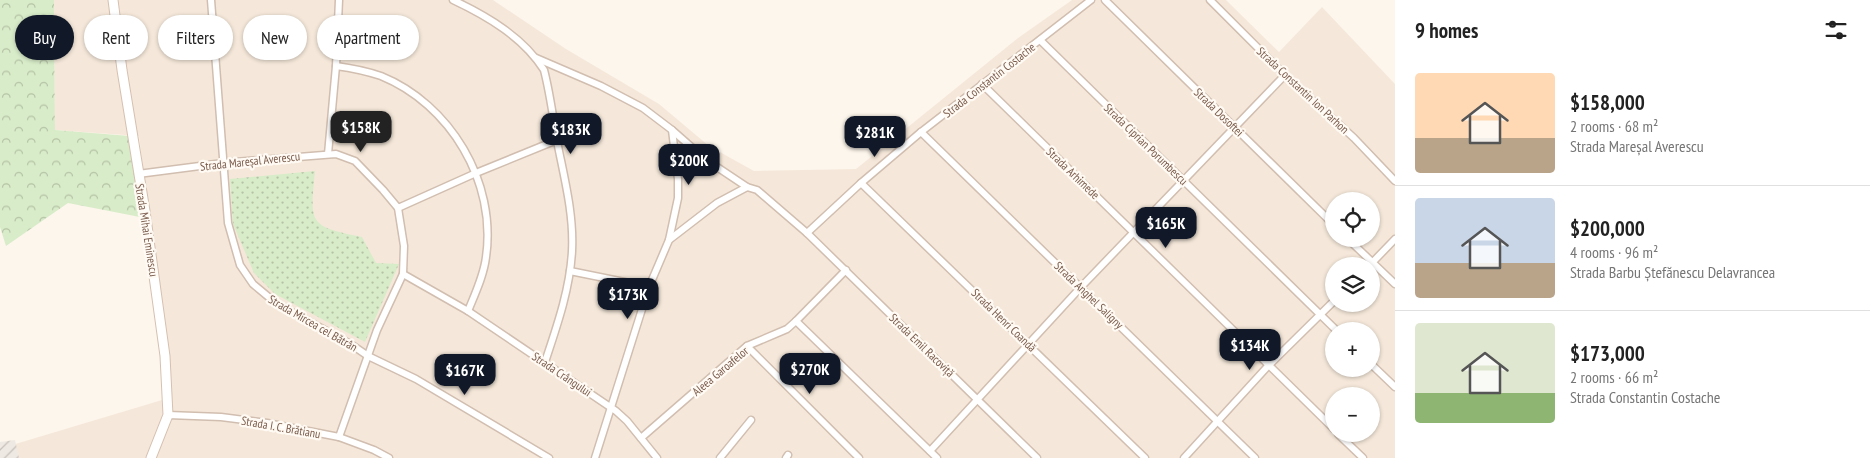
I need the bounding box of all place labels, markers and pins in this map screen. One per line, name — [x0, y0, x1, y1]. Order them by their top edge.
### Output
pin: $158K — [326, 110, 396, 153]
pin: $183K — [536, 112, 606, 155]
pin: $281K — [840, 116, 910, 158]
pin: $200K — [654, 144, 724, 186]
pin: $165K — [1131, 206, 1201, 249]
pin: $173K — [593, 278, 663, 320]
pin: $134K — [1215, 328, 1285, 371]
pin: $270K — [775, 352, 845, 395]
pin: $167K — [430, 354, 500, 396]

